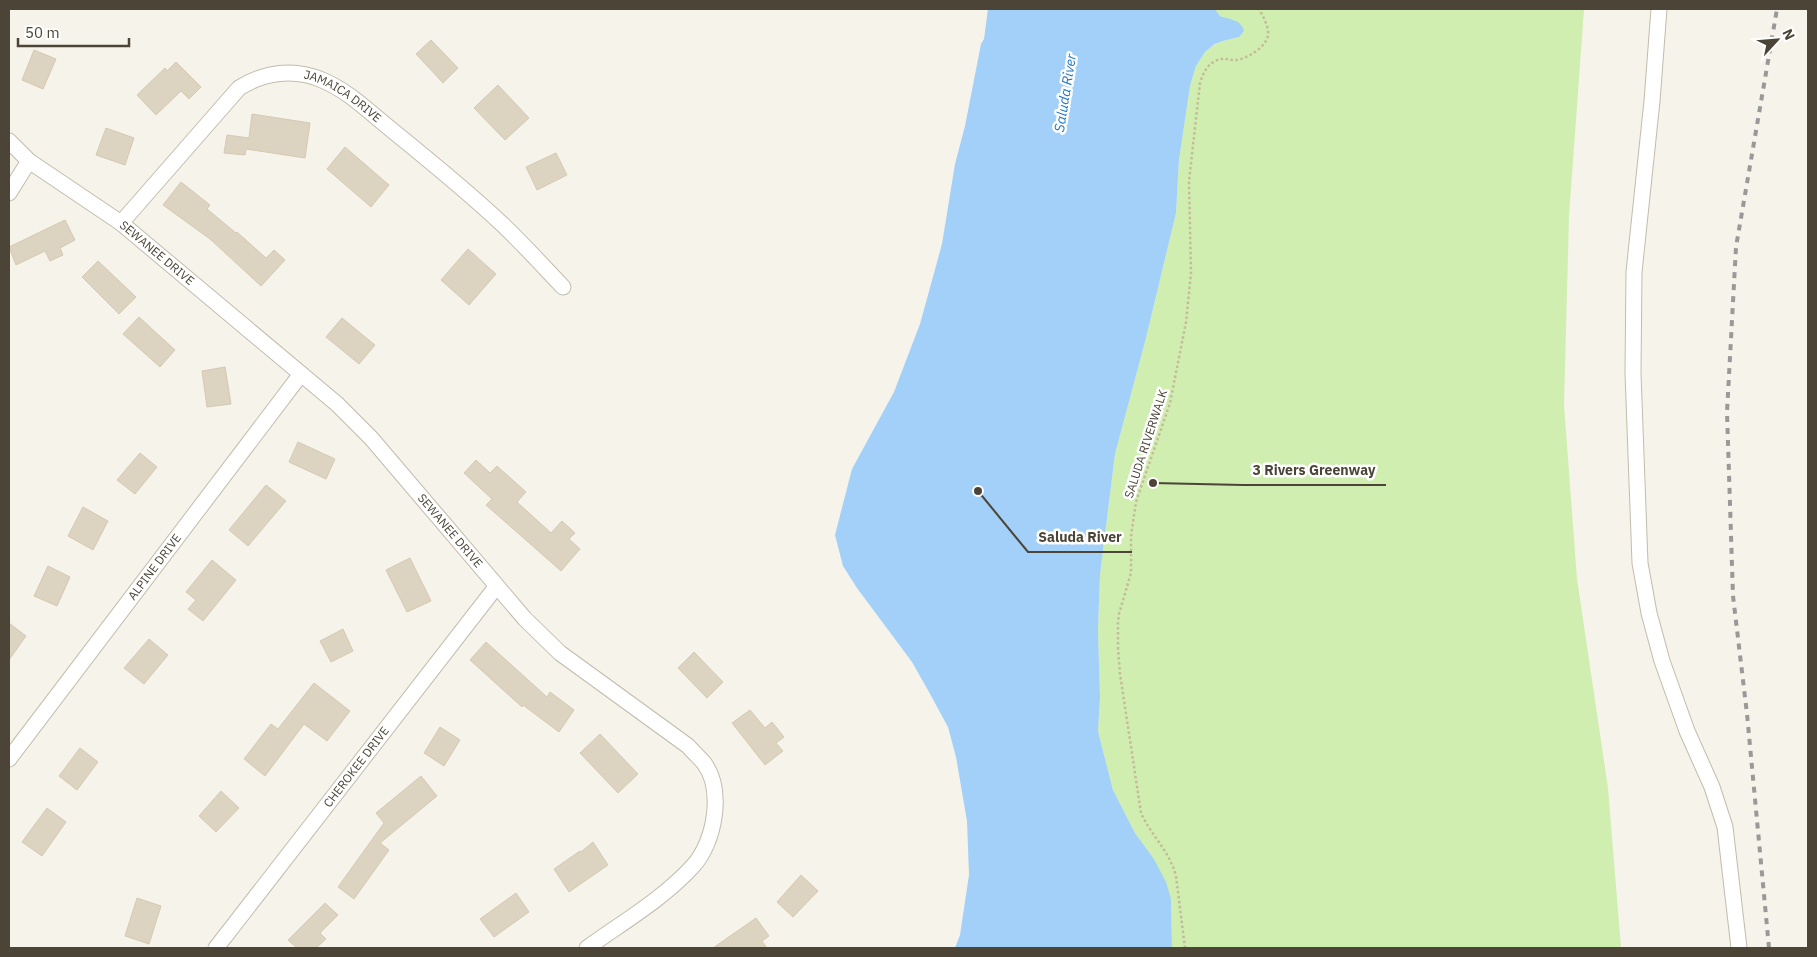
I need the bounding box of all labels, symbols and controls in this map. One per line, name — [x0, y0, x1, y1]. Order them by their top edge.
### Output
scale bar — [18, 15, 129, 47]
north arrow — [1752, 15, 1802, 65]
text: 50 m — [25, 23, 60, 42]
text: N — [1778, 26, 1799, 43]
water label: Saluda River — [1050, 52, 1080, 133]
street label: JAMAICA DRIVE — [303, 67, 385, 125]
street label: SEWANEE DRIVE — [117, 217, 197, 288]
street label: SALUDA RIVERWALK — [1121, 387, 1170, 500]
callout: 3 Rivers Greenway — [1243, 456, 1386, 485]
text: 3 Rivers Greenway — [1253, 461, 1376, 479]
street label: SEWANEE DRIVE — [415, 490, 486, 571]
callout: Saluda River — [1028, 523, 1132, 552]
text: Saluda River — [1038, 528, 1122, 546]
street label: ALPINE DRIVE — [124, 531, 184, 603]
street label: CHEROKEE DRIVE — [320, 723, 392, 810]

